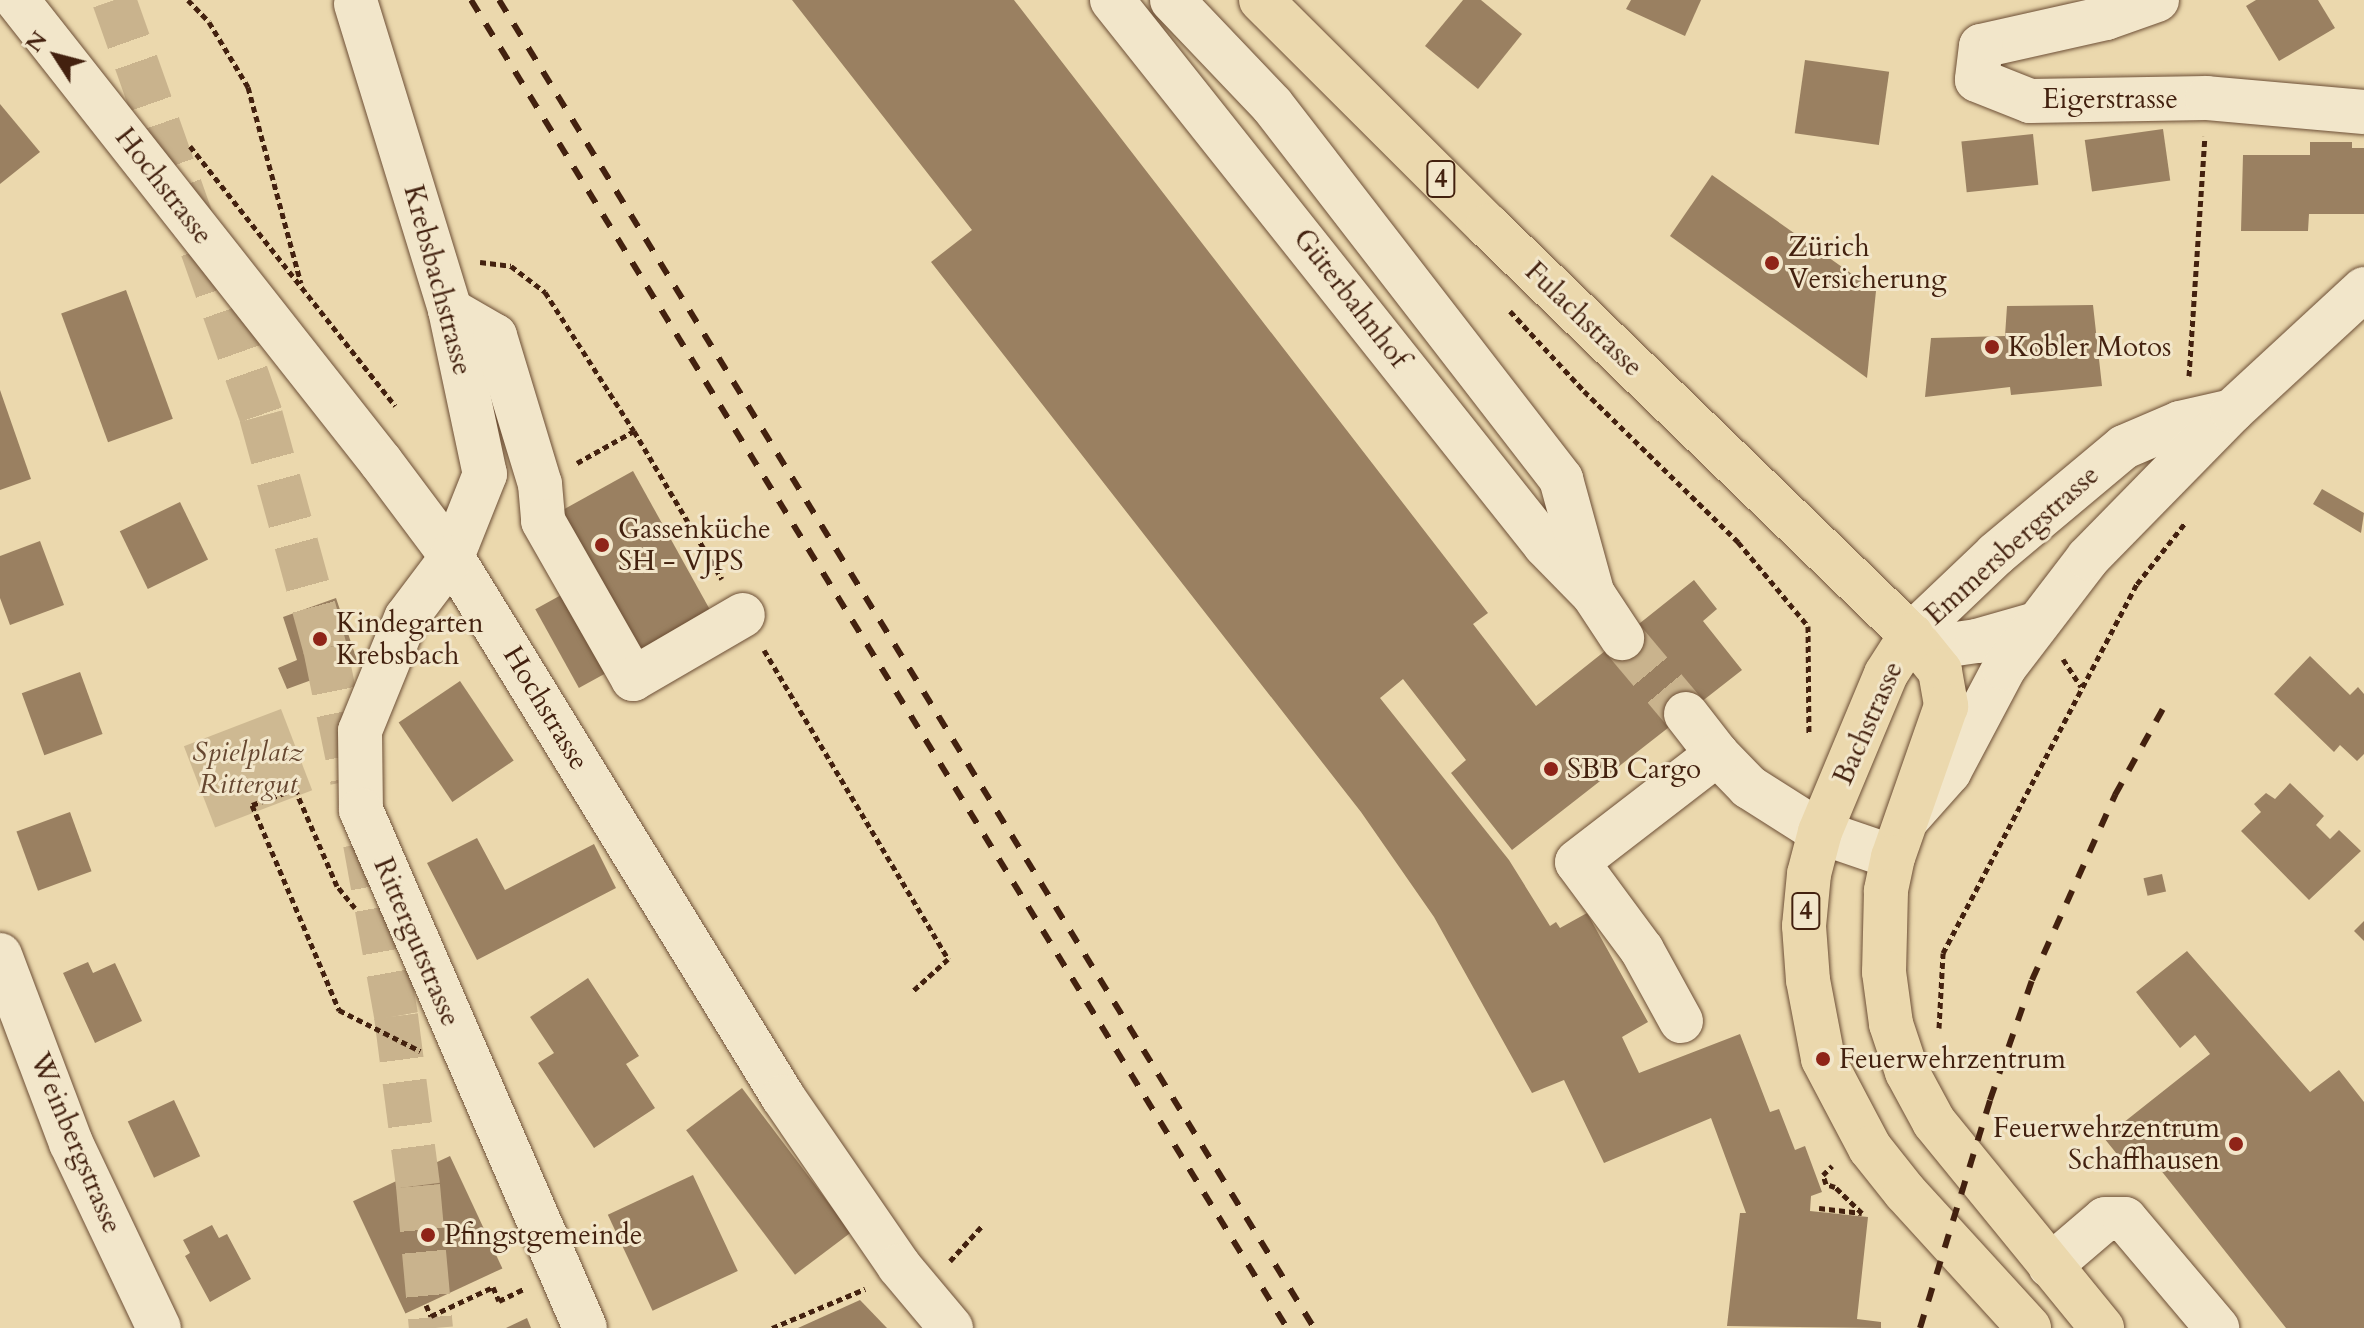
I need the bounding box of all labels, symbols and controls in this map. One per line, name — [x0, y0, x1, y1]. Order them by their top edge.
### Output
north arrow — [16, 16, 96, 96]
text: N — [19, 25, 54, 58]
street label: Eigerstrasse — [2042, 82, 2178, 116]
street label: Hochstrasse — [108, 121, 220, 251]
road number: 4 — [1425, 157, 1457, 201]
street label: Krebsbachstrasse — [396, 181, 480, 379]
street label: Güterbahnhof — [1286, 222, 1416, 374]
place label: Zürich Versicherung — [1788, 230, 1947, 296]
marker: Zürich Versicherung — [1763, 254, 1781, 272]
street label: Fulachstrasse — [1518, 255, 1650, 383]
place label: Kobler Motos — [2008, 330, 2171, 364]
marker: Kobler Motos — [1983, 338, 2001, 356]
street label: Emmersbergstrasse — [1918, 458, 2106, 632]
place label: Gassenküche SH - VJPS — [618, 512, 771, 578]
marker: Gassenküche SH - VJPS — [593, 536, 611, 554]
place label: Kindegarten Krebsbach — [336, 606, 484, 672]
marker: Kindegarten Krebsbach — [311, 630, 329, 648]
street label: Hochstrasse — [496, 640, 596, 776]
street label: Bachstrasse — [1826, 656, 1910, 790]
park label: Spielplatz Rittergut — [192, 735, 304, 801]
place label: SBB Cargo — [1567, 752, 1701, 786]
marker: SBB Cargo — [1542, 760, 1560, 778]
street label: Rittergutstrasse — [366, 853, 468, 1031]
road number: 4 — [1790, 889, 1822, 933]
place label: Feuerwehrzentrum — [1839, 1042, 2066, 1076]
street label: Weinbergstrasse — [23, 1048, 129, 1238]
marker: Feuerwehrzentrum — [1814, 1050, 1832, 1068]
place label: Feuerwehrzentrum Schaffhausen — [1993, 1111, 2220, 1177]
marker: Feuerwehrzentrum Schaffhausen — [2227, 1135, 2245, 1153]
place label: Pfingstgemeinde — [444, 1218, 642, 1252]
marker: Pfingstgemeinde — [419, 1226, 437, 1244]

